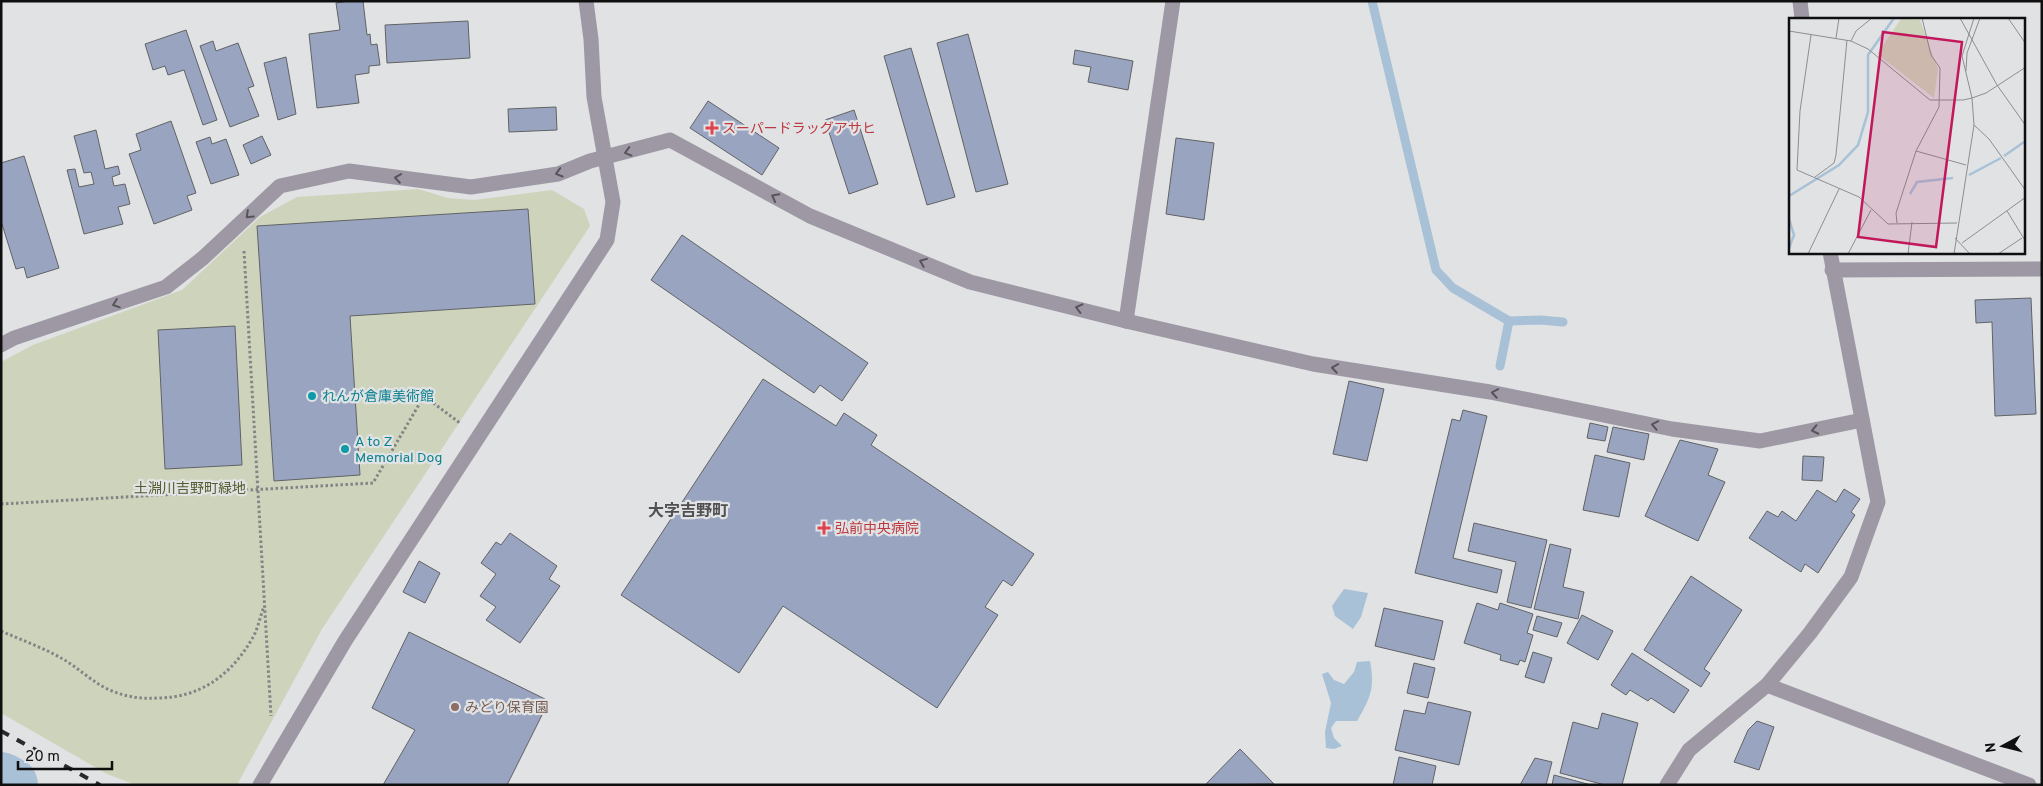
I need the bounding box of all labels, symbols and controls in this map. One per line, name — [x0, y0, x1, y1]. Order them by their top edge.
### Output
inset map — [1789, 18, 2026, 254]
place label: スーパードラッグアサヒ — [722, 121, 876, 138]
marker: スーパードラッグアサヒ — [706, 122, 718, 134]
one-way arrow — [624, 146, 633, 156]
one-way arrow — [555, 167, 564, 177]
one-way arrow — [394, 173, 402, 184]
one-way arrow — [771, 193, 780, 203]
one-way arrow — [245, 209, 254, 218]
one-way arrow — [919, 258, 928, 269]
one-way arrow — [113, 298, 121, 308]
one-way arrow — [1074, 303, 1083, 314]
one-way arrow — [1330, 363, 1339, 373]
place label: れんが倉庫美術館 — [322, 388, 434, 406]
one-way arrow — [1491, 389, 1500, 399]
marker: れんが倉庫美術館 — [306, 390, 318, 402]
one-way arrow — [1650, 420, 1659, 431]
one-way arrow — [1810, 424, 1819, 434]
place label: A to Z Memorial Dog — [355, 434, 442, 467]
marker: A to Z Memorial Dog — [339, 443, 351, 455]
park label: 土淵川吉野町緑地 — [134, 480, 246, 498]
district label: 大字吉野町 — [648, 502, 728, 522]
place label: 弘前中央病院 — [835, 520, 919, 538]
marker: 弘前中央病院 — [817, 521, 831, 535]
place label: みどり保育園 — [465, 700, 549, 717]
marker: みどり保育園 — [449, 701, 461, 713]
north arrow — [1978, 721, 2028, 771]
scale bar — [18, 738, 111, 770]
text: N — [1983, 741, 2001, 753]
text: 20 m — [25, 748, 60, 767]

